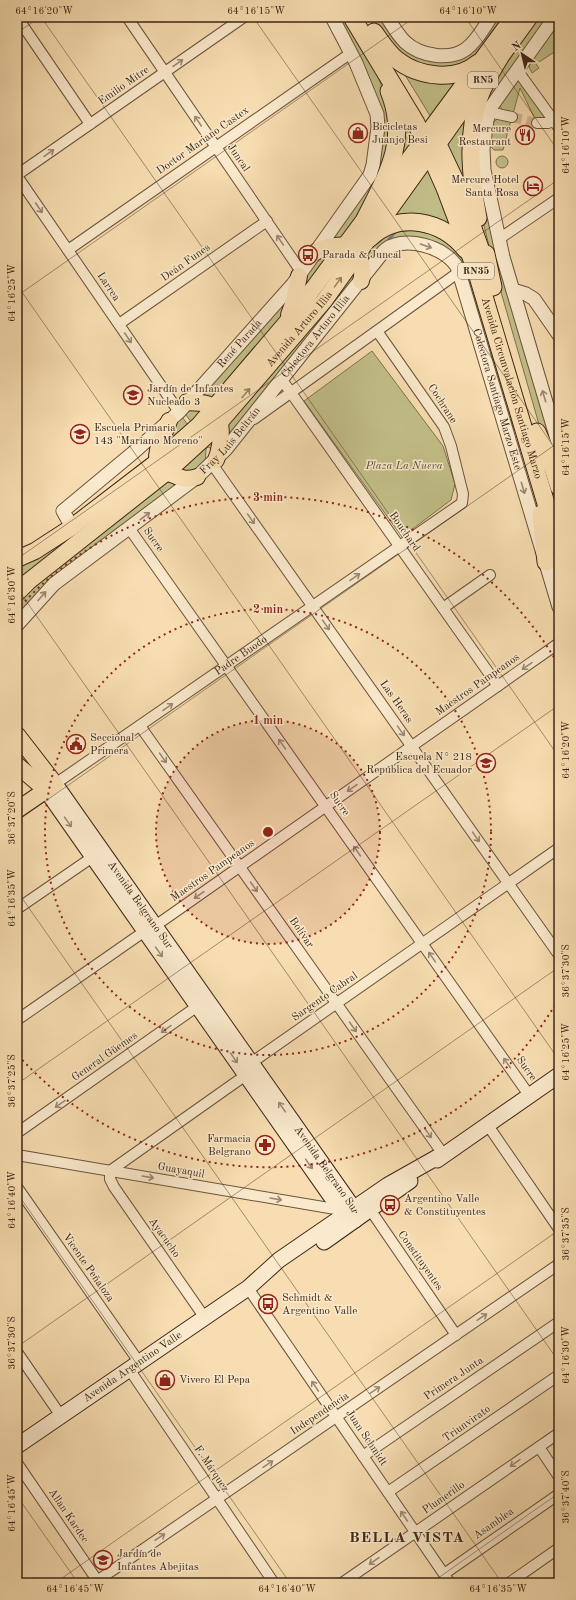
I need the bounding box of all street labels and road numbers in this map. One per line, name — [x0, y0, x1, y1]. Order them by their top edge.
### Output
street label: Emilio Mitre — [97, 64, 151, 108]
road number: RN5 — [468, 72, 498, 88]
street label: Doctor Mariano Castex — [155, 105, 251, 177]
street label: Juncal — [225, 142, 251, 174]
street label: Deán Funes — [159, 242, 213, 284]
road number: RN35 — [458, 263, 494, 279]
street label: Larrea — [94, 271, 122, 304]
street label: Avenida Arturo Illia — [264, 289, 335, 369]
street label: Colectora Arturo Illia — [279, 293, 352, 380]
street label: Avenida Circunvalación Santiago Marzo — [479, 296, 544, 480]
street label: René Parada — [215, 317, 264, 370]
street label: Colectora Santiago Marzo Este — [471, 327, 523, 471]
street label: Cochrane — [425, 382, 459, 426]
street label: Fray Luis Beltrán — [198, 405, 263, 477]
street label: Bouchard — [386, 510, 422, 554]
street label: Sucre — [141, 526, 165, 554]
street label: Padre Buodo — [213, 634, 269, 677]
street label: Maestros Pampeanos — [434, 652, 522, 718]
street label: Las Heras — [377, 679, 415, 725]
street label: Sucre — [327, 790, 351, 818]
street label: Maestros Pampeanos — [169, 838, 257, 904]
street label: Avenida Belgrano Sur — [106, 859, 175, 951]
street label: Bolívar — [287, 916, 316, 951]
street label: Sargento Cabral — [290, 970, 360, 1024]
street label: General Güemes — [70, 1030, 140, 1084]
street label: Sucre — [514, 1055, 538, 1083]
street label: Avenida Belgrano Sur — [292, 1124, 361, 1215]
street label: Guayaquil — [157, 1161, 205, 1181]
street label: Ayacucho — [146, 1216, 182, 1260]
street label: Constituyentes — [395, 1229, 445, 1293]
street label: Vicente Peñaloza — [60, 1232, 116, 1305]
street label: Avenida Argentino Valle — [81, 1329, 184, 1404]
street label: Primera Junta — [422, 1355, 486, 1403]
street label: Independencia — [289, 1390, 352, 1437]
street label: Triunvirato — [441, 1404, 493, 1444]
street label: Juan Schmidt — [343, 1408, 389, 1468]
street label: F. Márquez — [192, 1444, 231, 1494]
street label: Plumerillo — [421, 1479, 467, 1517]
street label: Allan Kardec — [46, 1487, 90, 1545]
street label: Asamblea — [472, 1506, 517, 1542]

